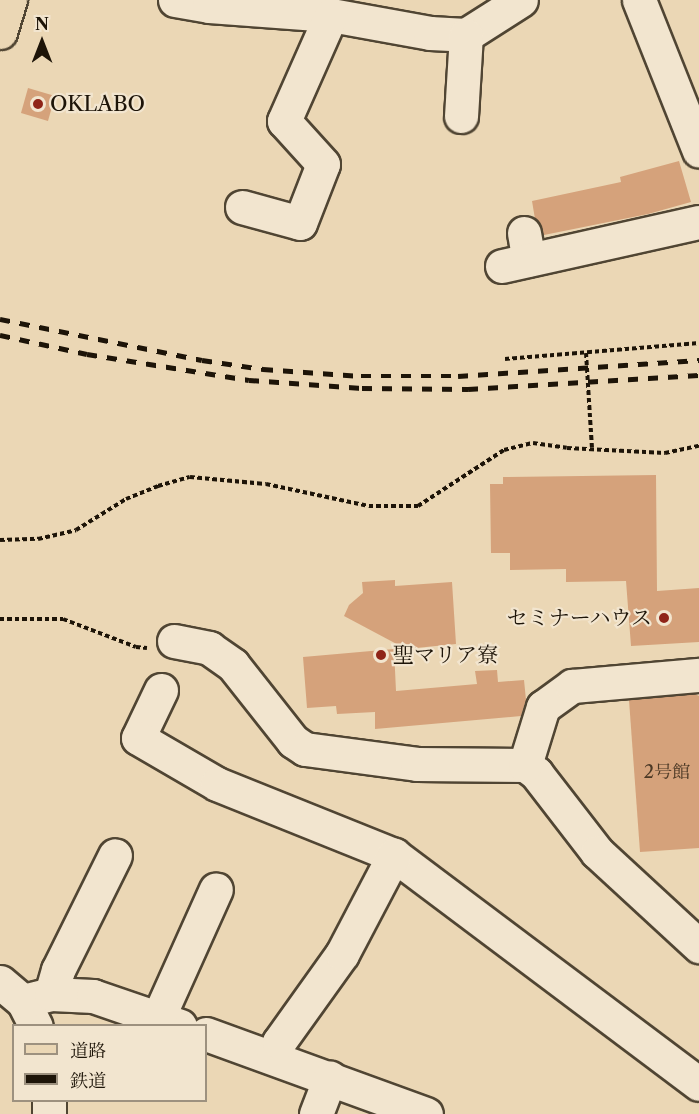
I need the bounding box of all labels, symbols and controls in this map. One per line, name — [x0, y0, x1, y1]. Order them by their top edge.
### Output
north arrow — [12, 12, 72, 72]
text: N — [35, 14, 49, 34]
place label: OKLABO — [50, 91, 145, 117]
marker: OKLABO — [31, 97, 45, 111]
place label: セミナーハウス — [505, 605, 652, 631]
marker: セミナーハウス — [657, 611, 671, 625]
place label: 聖マリア寮 — [393, 642, 498, 668]
marker: 聖マリア寮 — [374, 648, 388, 662]
house number: 2号館 — [644, 761, 690, 783]
legend — [12, 1024, 207, 1102]
text: 道路 — [70, 1040, 106, 1062]
text: 鉄道 — [70, 1070, 106, 1092]

